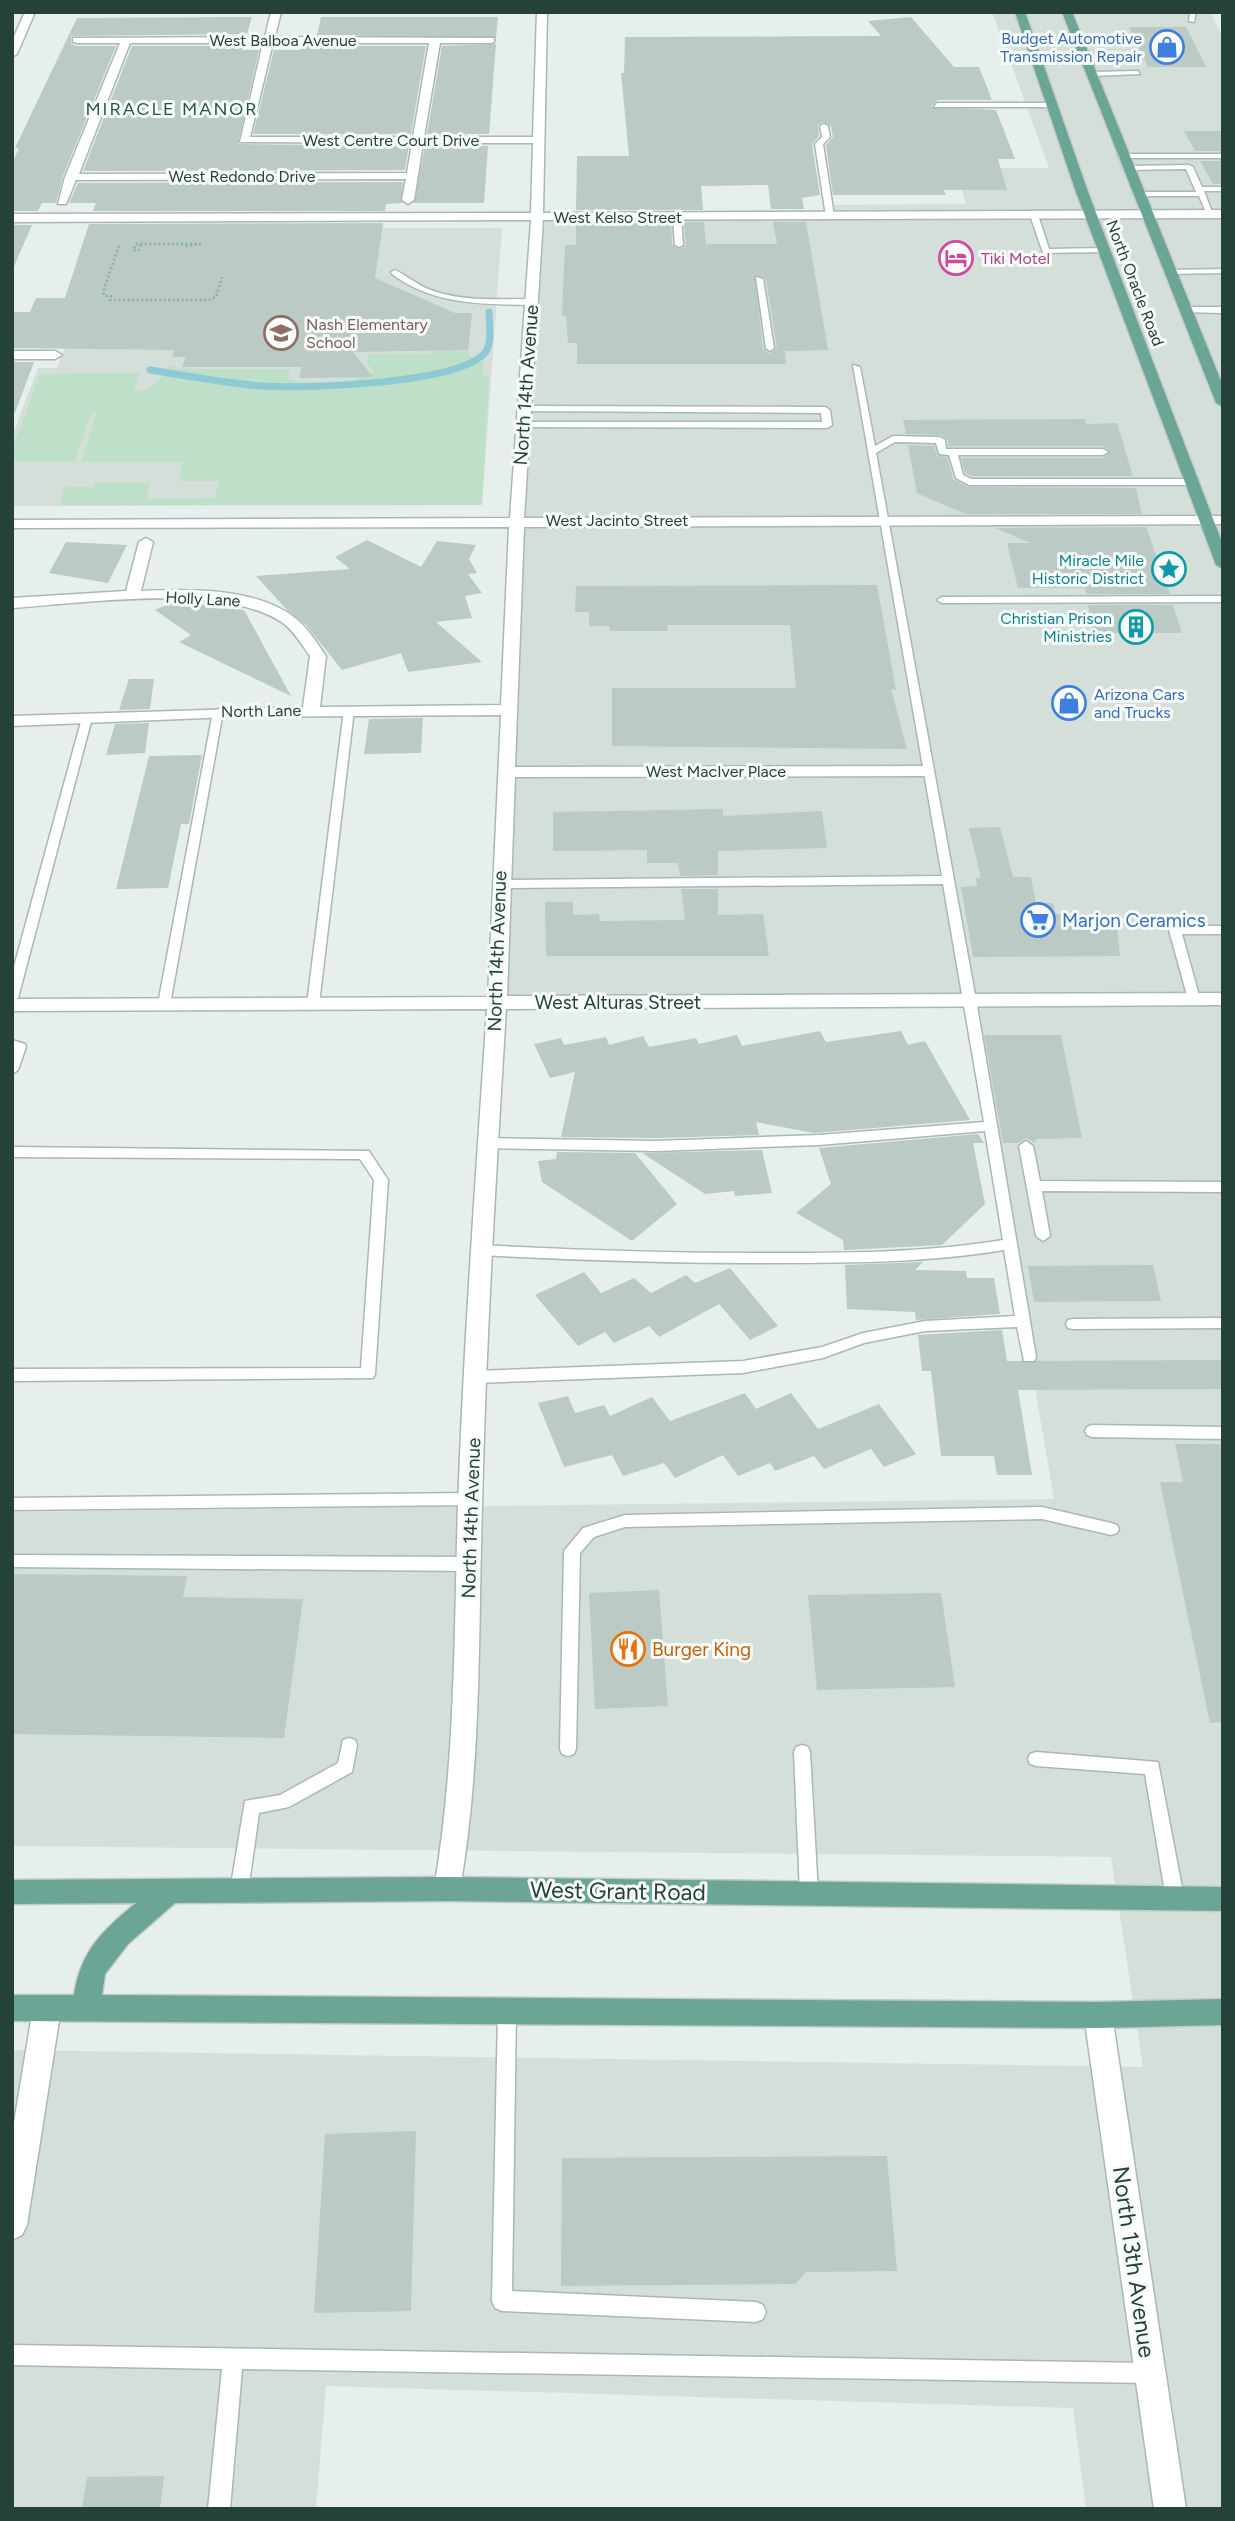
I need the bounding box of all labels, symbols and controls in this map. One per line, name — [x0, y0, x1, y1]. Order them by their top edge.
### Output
shop icon: Budget Automotive Transmission Repair — [1148, 28, 1186, 66]
place label: Budget Automotive Transmission Repair — [1000, 29, 1143, 66]
street label: West Balboa Avenue — [209, 31, 357, 50]
district label: MIRACLE MANOR — [85, 98, 259, 120]
street label: West Centre Court Drive — [303, 131, 479, 150]
street label: West Redondo Drive — [169, 167, 316, 186]
street label: West Kelso Street — [554, 208, 682, 227]
street label: North Oracle Road — [1102, 217, 1168, 349]
hotel icon: Tiki Motel — [937, 239, 975, 277]
place label: Tiki Motel — [981, 249, 1050, 268]
street label: North 14th Avenue — [509, 304, 543, 466]
school or university icon: Nash Elementary School — [262, 314, 300, 352]
place label: Nash Elementary School — [306, 315, 428, 352]
street label: West Jacinto Street — [546, 511, 688, 530]
place icon: Miracle Mile Historic District — [1150, 550, 1188, 588]
place label: Miracle Mile Historic District — [1032, 551, 1144, 588]
street label: Holly Lane — [165, 588, 241, 610]
building icon: Christian Prison Ministries — [1117, 608, 1155, 646]
place label: Christian Prison Ministries — [1000, 609, 1112, 646]
shop icon: Arizona Cars and Trucks — [1050, 684, 1088, 722]
place label: Arizona Cars and Trucks — [1094, 685, 1185, 722]
street label: North Lane — [221, 701, 301, 721]
street label: West MacIver Place — [646, 762, 786, 781]
street label: North 14th Avenue — [483, 870, 511, 1032]
supermarket icon: Marjon Ceramics — [1019, 901, 1057, 939]
place label: Marjon Ceramics — [1062, 909, 1206, 932]
street label: West Alturas Street — [535, 991, 701, 1014]
street label: North 14th Avenue — [457, 1437, 485, 1599]
restaurant icon: Burger King — [609, 1630, 647, 1668]
place label: Burger King — [652, 1638, 751, 1661]
street label: West Grant Road — [530, 1875, 706, 1907]
street label: North 13th Avenue — [1107, 2164, 1161, 2360]

